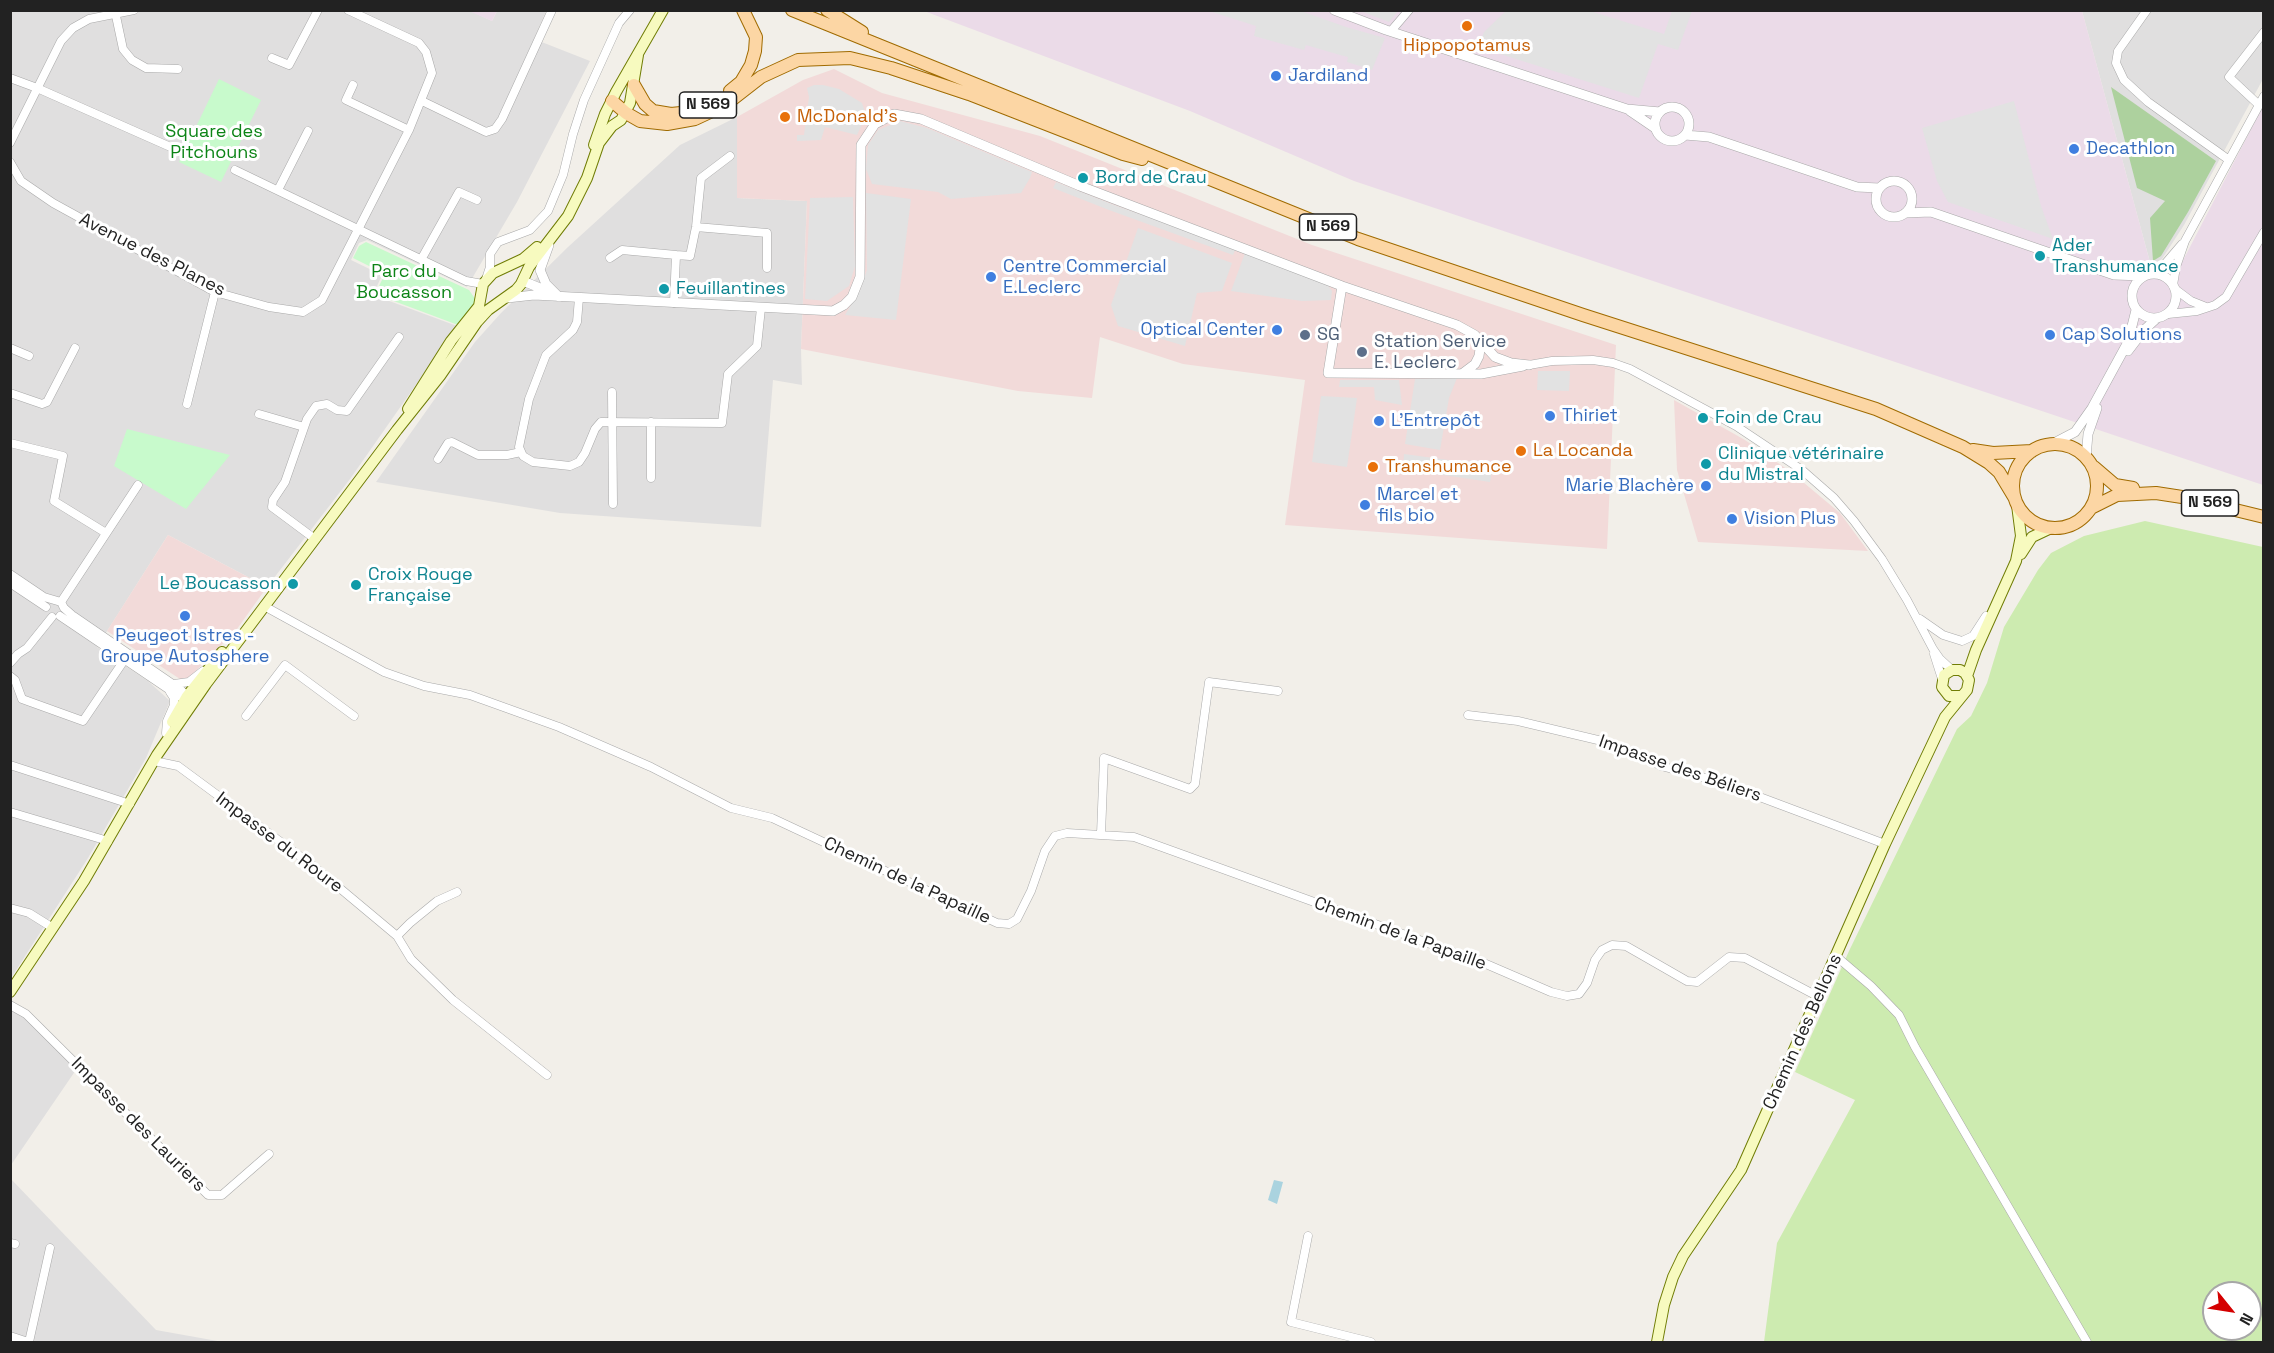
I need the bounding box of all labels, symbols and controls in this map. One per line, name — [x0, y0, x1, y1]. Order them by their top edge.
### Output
marker: Hippopotamus — [1460, 19, 1474, 33]
place label: Hippopotamus — [1403, 35, 1531, 57]
place label: Jardiland — [1288, 65, 1368, 87]
marker: Jardiland — [1269, 69, 1283, 83]
road number: N 569 — [680, 92, 736, 118]
place label: McDonald's — [797, 106, 898, 128]
marker: McDonald's — [778, 110, 792, 124]
park label: Square des Pitchouns — [165, 121, 263, 164]
place label: Decathlon — [2086, 138, 2175, 160]
marker: Decathlon — [2067, 142, 2081, 156]
place label: Bord de Crau — [1095, 167, 1207, 189]
marker: Bord de Crau — [1076, 171, 1090, 185]
street label: Avenue des Planes — [75, 209, 229, 301]
road number: N 569 — [1300, 214, 1356, 240]
place label: Ader Transhumance — [2052, 235, 2179, 278]
marker: Ader Transhumance — [2033, 249, 2047, 263]
place label: Centre Commercial E.Leclerc — [1003, 256, 1167, 298]
park label: Parc du Boucasson — [356, 261, 452, 304]
marker: Centre Commercial E.Leclerc — [984, 270, 998, 284]
place label: Feuillantines — [676, 278, 786, 300]
marker: Feuillantines — [657, 282, 671, 296]
place label: Optical Center — [1140, 319, 1265, 341]
marker: Optical Center — [1270, 323, 1284, 337]
place label: SG — [1317, 324, 1340, 346]
place label: Cap Solutions — [2062, 324, 2182, 346]
marker: SG — [1298, 328, 1312, 342]
marker: Cap Solutions — [2043, 328, 2057, 342]
place label: Station Service E. Leclerc — [1374, 331, 1507, 374]
marker: Station Service E. Leclerc — [1355, 345, 1369, 359]
place label: Thiriet — [1562, 405, 1618, 427]
place label: Foin de Crau — [1715, 407, 1822, 429]
marker: Thiriet — [1543, 409, 1557, 423]
place label: L'Entrepôt — [1391, 410, 1480, 432]
marker: Foin de Crau — [1696, 411, 1710, 425]
marker: L'Entrepôt — [1372, 414, 1386, 428]
place label: La Locanda — [1533, 440, 1633, 462]
place label: Clinique vétérinaire du Mistral — [1718, 443, 1884, 486]
marker: La Locanda — [1514, 444, 1528, 458]
place label: Transhumance — [1385, 456, 1512, 478]
marker: Clinique vétérinaire du Mistral — [1699, 457, 1713, 471]
marker: Transhumance — [1366, 460, 1380, 474]
place label: Marie Blachère — [1566, 475, 1694, 497]
marker: Marie Blachère — [1699, 479, 1713, 493]
place label: Marcel et fils bio — [1377, 484, 1458, 526]
road number: N 569 — [2182, 490, 2238, 516]
marker: Marcel et fils bio — [1358, 498, 1372, 512]
place label: Vision Plus — [1744, 508, 1836, 530]
marker: Vision Plus — [1725, 512, 1739, 526]
place label: Croix Rouge Française — [368, 564, 473, 606]
place label: Le Boucasson — [160, 573, 281, 595]
marker: Le Boucasson — [286, 577, 300, 591]
marker: Croix Rouge Française — [349, 578, 363, 592]
marker: Peugeot Istres - Groupe Autosphere — [178, 609, 192, 623]
place label: Peugeot Istres - Groupe Autosphere — [101, 625, 269, 668]
street label: Impasse des Béliers — [1596, 731, 1764, 807]
street label: Impasse du Roure — [211, 788, 347, 898]
street label: Chemin de la Papaille — [820, 833, 994, 929]
street label: Chemin de la Papaille — [1311, 893, 1489, 975]
street label: Chemin des Bellons — [1759, 951, 1847, 1113]
street label: Impasse des Lauriers — [66, 1053, 210, 1197]
north arrow — [2202, 1281, 2262, 1341]
text: N — [2235, 1309, 2258, 1329]

